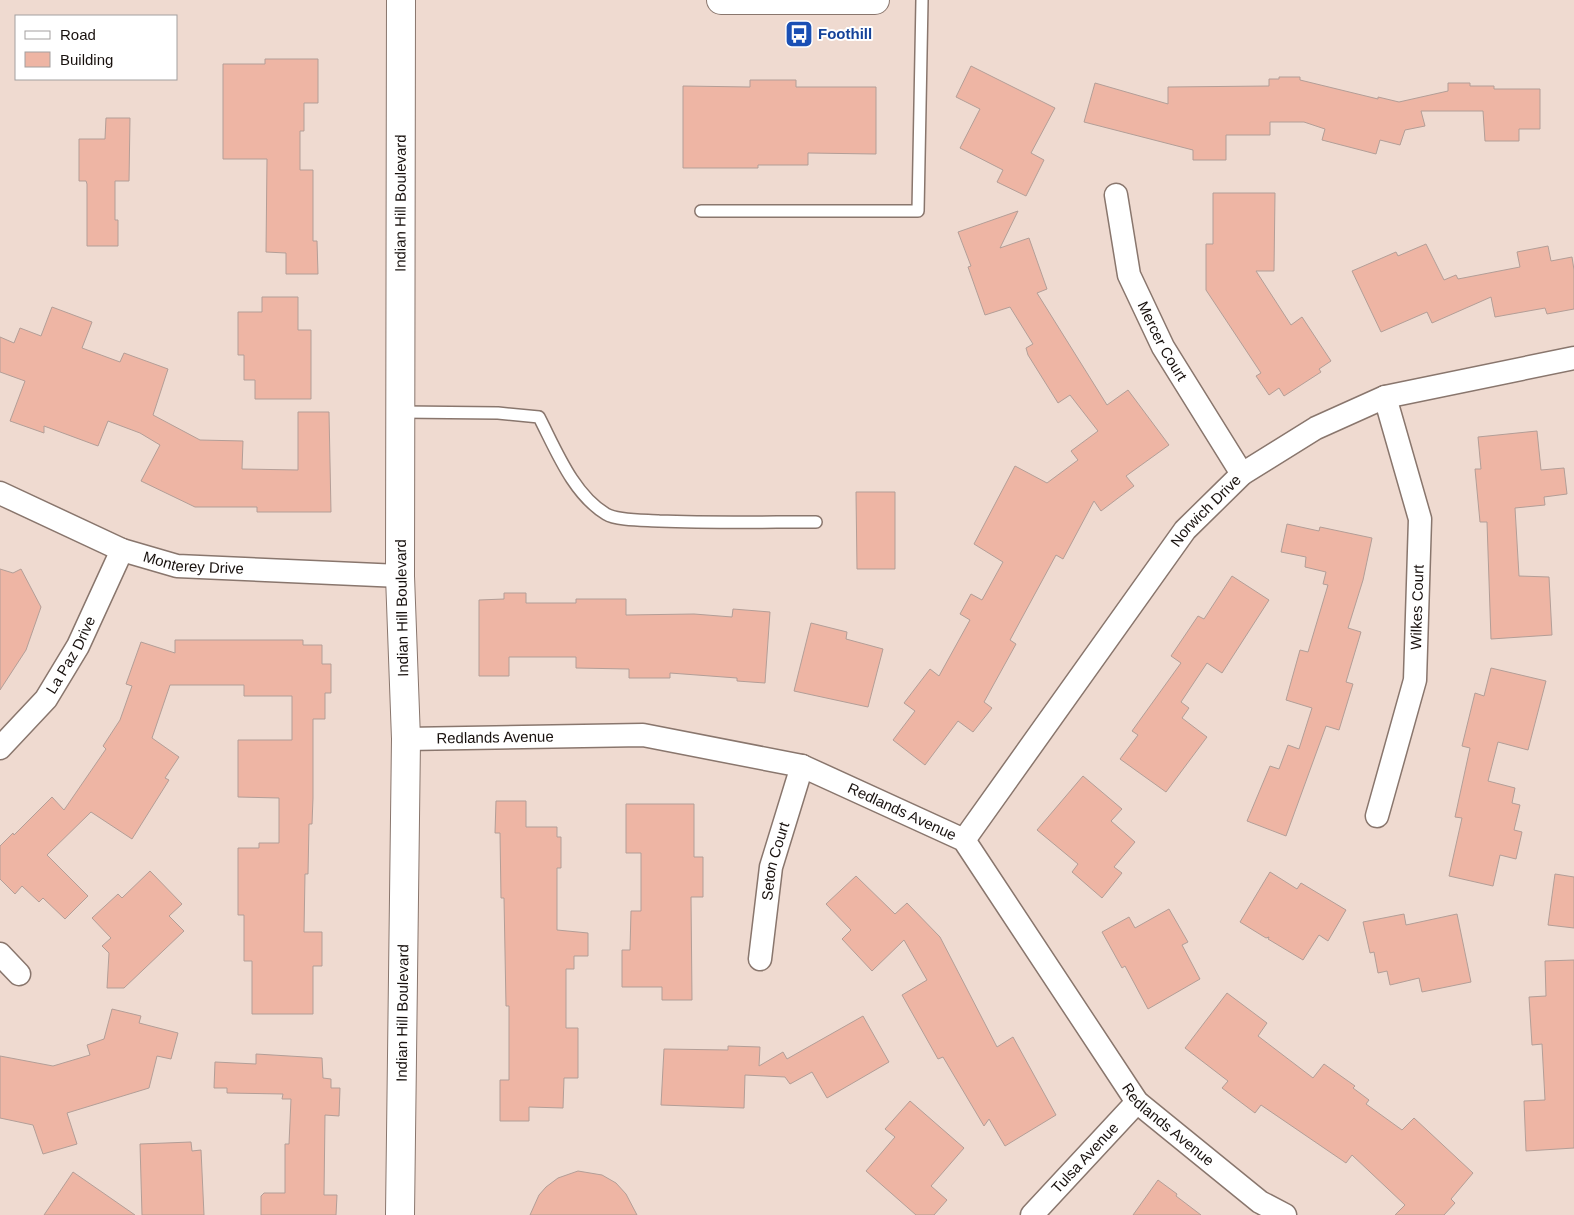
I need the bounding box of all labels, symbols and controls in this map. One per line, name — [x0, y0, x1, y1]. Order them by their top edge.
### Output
legend — [15, 15, 178, 80]
bus stop icon: Foothill — [784, 19, 814, 49]
place label: Foothill — [818, 25, 872, 42]
text: Road — [60, 26, 96, 43]
text: Building — [60, 51, 113, 68]
street label: Indian Hill Boulevard — [392, 134, 409, 272]
street label: Mercer Court — [1135, 298, 1191, 384]
street label: Norwich Drive — [1167, 471, 1244, 550]
street label: Indian Hill Boulevard — [392, 539, 411, 677]
street label: Monterey Drive — [141, 548, 244, 577]
street label: Wilkes Court — [1407, 564, 1427, 650]
street label: La Paz Drive — [42, 613, 99, 696]
street label: Redlands Avenue — [436, 728, 554, 746]
street label: Redlands Avenue — [845, 779, 959, 843]
street label: Seton Court — [758, 819, 793, 901]
street label: Indian Hill Boulevard — [393, 944, 411, 1082]
street label: Redlands Avenue — [1119, 1080, 1218, 1169]
street label: Tulsa Avenue — [1048, 1119, 1122, 1196]

